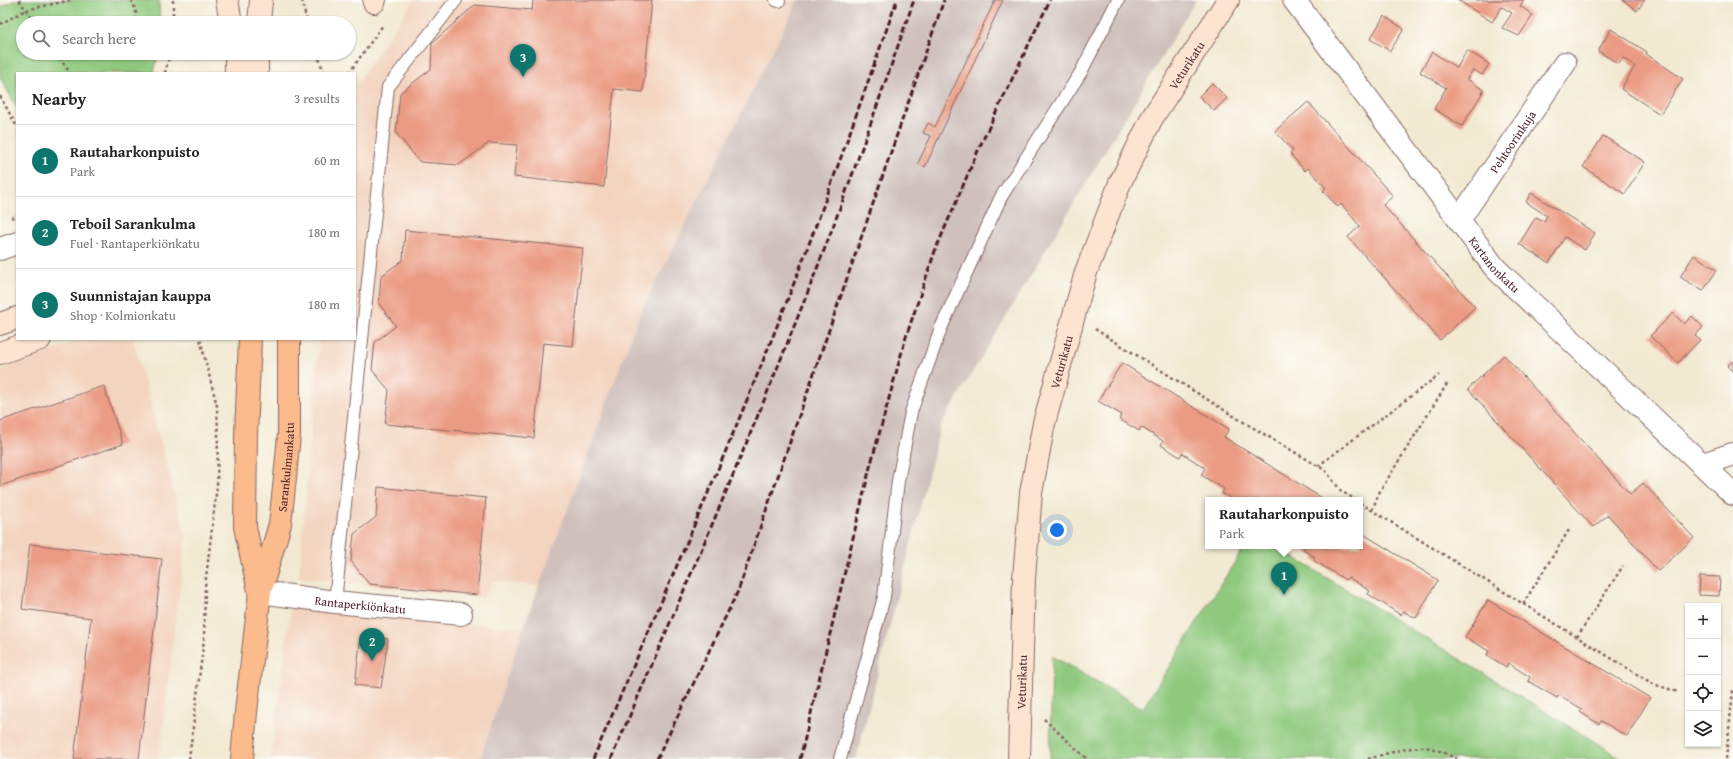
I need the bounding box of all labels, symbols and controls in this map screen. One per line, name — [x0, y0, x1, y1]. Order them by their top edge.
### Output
search box — [16, 16, 356, 60]
icon: search — [30, 27, 52, 49]
text: Search here — [62, 28, 136, 49]
street label: Veturikatu — [1164, 37, 1208, 93]
pin: 3 — [510, 44, 536, 77]
text: Nearby — [32, 86, 86, 111]
text: 3 results — [294, 89, 340, 108]
street label: Pehtoorinkuja — [1485, 106, 1540, 176]
text: Rautaharkonpuisto — [70, 141, 199, 162]
text: 1 — [42, 151, 48, 170]
text: 60 m — [314, 151, 340, 170]
text: Park — [70, 162, 95, 181]
text: Teboil Sarankulma — [70, 213, 196, 234]
text: 2 — [42, 223, 48, 242]
text: 180 m — [308, 223, 340, 242]
street label: Kartanonkatu — [1465, 233, 1524, 296]
text: Fuel · Rantaperkiönkatu — [70, 234, 200, 253]
text: Suunnistajan kauppa — [70, 285, 211, 306]
text: 3 — [42, 295, 48, 314]
text: 180 m — [308, 295, 340, 314]
text: Shop · Kolmionkatu — [70, 306, 176, 325]
street label: Veturikatu — [1046, 333, 1077, 390]
street label: Sarankulmankatu — [273, 422, 298, 513]
popup — [1205, 497, 1363, 549]
text: Rautaharkonpuisto — [1219, 503, 1349, 524]
your location — [1047, 520, 1067, 540]
text: Park — [1219, 524, 1244, 543]
pin: 1 — [1271, 562, 1297, 595]
street label: Rantaperkiönkatu — [314, 591, 407, 617]
map controls — [1685, 603, 1721, 747]
button: + — [1685, 603, 1721, 639]
pin: 2 — [359, 628, 385, 661]
button: − — [1685, 639, 1721, 675]
street label: Veturikatu — [1012, 654, 1030, 709]
button: locate — [1685, 675, 1721, 711]
button: layers — [1685, 711, 1721, 747]

